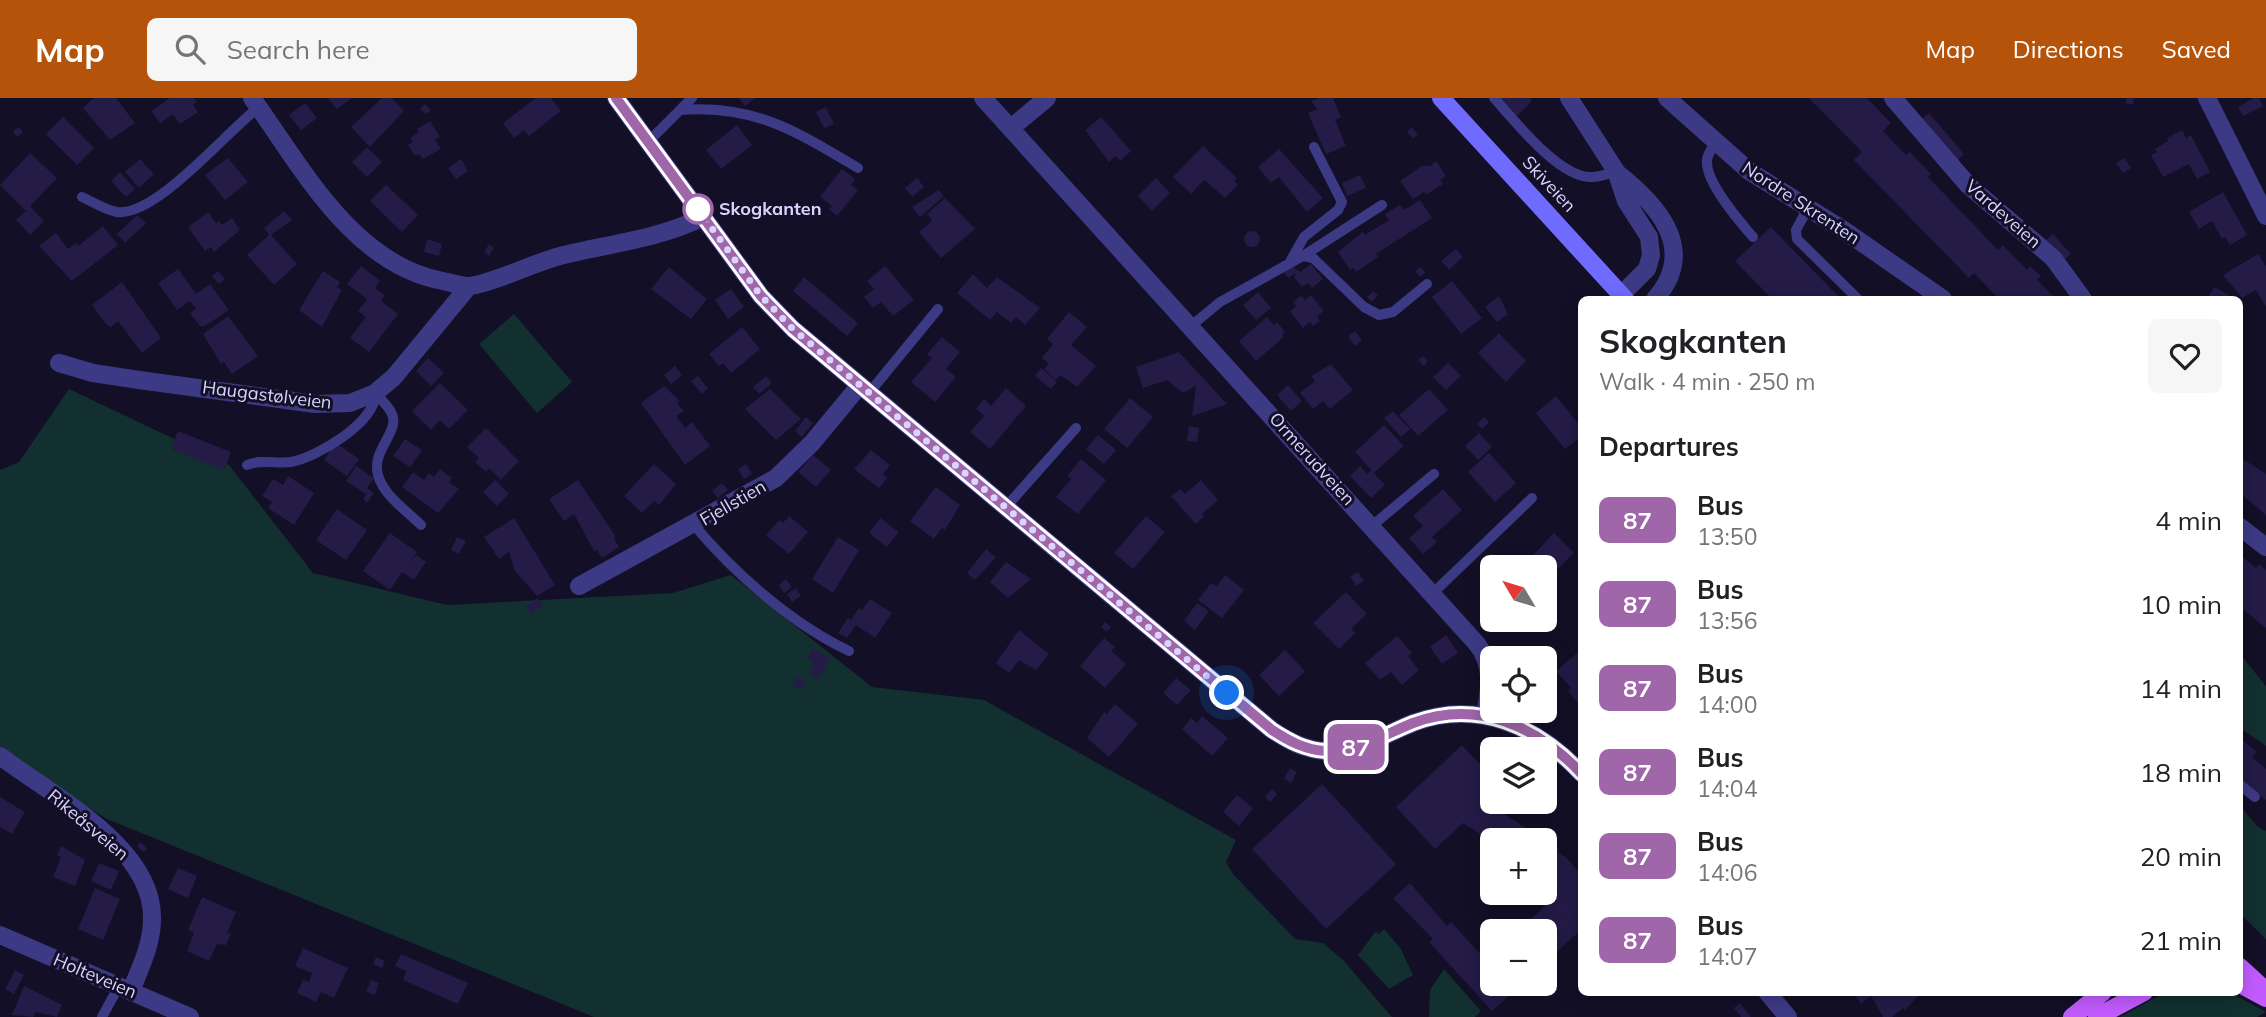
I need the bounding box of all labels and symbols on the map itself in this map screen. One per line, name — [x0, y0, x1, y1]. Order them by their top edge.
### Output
street label: Skiveien — [1518, 151, 1581, 217]
street label: Nordre Skrenten — [1738, 156, 1864, 249]
street label: Vardeveien — [1961, 174, 2046, 253]
marker: Skogkanten — [683, 194, 713, 224]
place label: Skogkanten — [719, 197, 822, 220]
street label: Haugastølveien — [201, 375, 333, 414]
street label: Ormerudveien — [1264, 407, 1360, 510]
street label: Fjellstien — [696, 474, 770, 531]
north arrow — [1480, 555, 1558, 632]
your location — [1209, 675, 1244, 710]
line badge: 87 — [1324, 724, 1388, 770]
street label: Rikeåsveien — [43, 784, 134, 865]
street label: Holteveien — [50, 948, 140, 1003]

